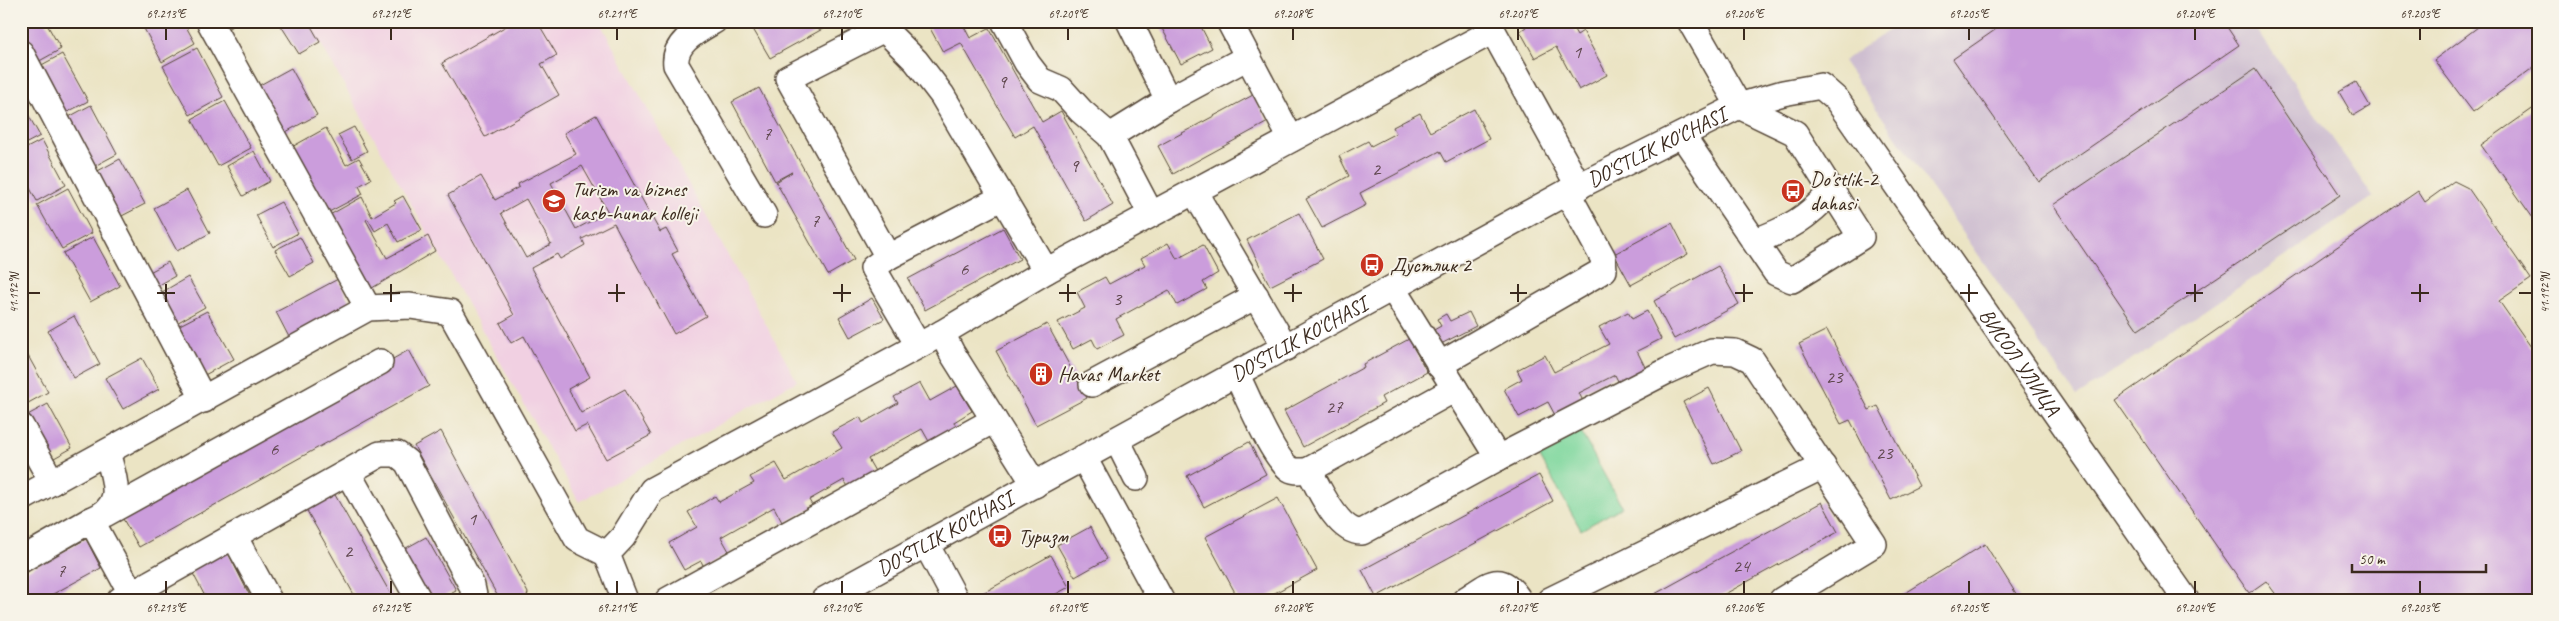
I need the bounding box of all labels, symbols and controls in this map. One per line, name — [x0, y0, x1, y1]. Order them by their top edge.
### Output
text: 69.213°E — [146, 6, 187, 22]
text: 69.212°E — [371, 6, 412, 22]
text: 69.211°E — [597, 6, 638, 22]
text: 69.210°E — [822, 6, 863, 22]
text: 69.209°E — [1048, 6, 1089, 22]
text: 69.208°E — [1273, 6, 1314, 22]
text: 69.207°E — [1498, 6, 1539, 22]
text: 69.206°E — [1724, 6, 1765, 22]
text: 69.205°E — [1949, 6, 1990, 22]
text: 69.204°E — [2175, 6, 2216, 22]
text: 69.203°E — [2400, 6, 2441, 22]
house number: 1 — [1573, 40, 1583, 64]
house number: 9 — [998, 70, 1008, 94]
street label: DO'STLIK KO'CHASI — [1583, 99, 1735, 193]
house number: 7 — [763, 122, 773, 146]
house number: 9 — [1070, 154, 1080, 178]
house number: 2 — [1372, 157, 1382, 181]
place label: Do'stlik-2 dahasi — [1810, 166, 1879, 216]
place label: Turizm va biznes kasb-hunar kolleji — [572, 176, 700, 226]
bus stop icon: Do'stlik-2 dahasi — [1780, 178, 1806, 204]
school or university icon: Turizm va biznes kasb-hunar kolleji — [541, 188, 567, 214]
house number: 7 — [811, 209, 821, 233]
bus stop icon: Дустлик 2 — [1359, 252, 1385, 278]
place label: Дустлик 2 — [1390, 252, 1473, 278]
house number: 6 — [960, 257, 970, 281]
text: 41.192°N — [6, 271, 22, 313]
text: 41.192°N — [2537, 271, 2553, 313]
house number: 3 — [1113, 287, 1123, 311]
street label: DO'STLIK KO'CHASI — [1226, 289, 1376, 387]
street label: ВИСОЛ УЛИЦА — [1973, 303, 2066, 421]
building icon: Havas Market — [1028, 361, 1054, 387]
place label: Havas Market — [1058, 361, 1161, 387]
house number: 23 — [1825, 365, 1844, 389]
house number: 27 — [1325, 395, 1344, 419]
house number: 6 — [270, 437, 280, 461]
house number: 23 — [1875, 441, 1894, 465]
street label: DO'STLIK KO'CHASI — [872, 483, 1022, 582]
house number: 1 — [468, 507, 478, 531]
bus stop icon: Туризм — [987, 523, 1013, 549]
place label: Туризм — [1018, 523, 1069, 549]
house number: 2 — [344, 539, 354, 563]
scale bar — [2352, 541, 2485, 573]
text: 50 m — [2359, 550, 2386, 569]
house number: 24 — [1732, 554, 1752, 578]
house number: 7 — [57, 559, 67, 583]
text: 69.213°E — [146, 600, 187, 616]
text: 69.212°E — [371, 600, 412, 616]
text: 69.211°E — [597, 600, 638, 616]
text: 69.210°E — [822, 600, 863, 616]
text: 69.209°E — [1048, 600, 1089, 616]
text: 69.208°E — [1273, 600, 1314, 616]
text: 69.207°E — [1498, 600, 1539, 616]
text: 69.206°E — [1724, 600, 1765, 616]
text: 69.205°E — [1949, 600, 1990, 616]
text: 69.204°E — [2175, 600, 2216, 616]
text: 69.203°E — [2400, 600, 2441, 616]

